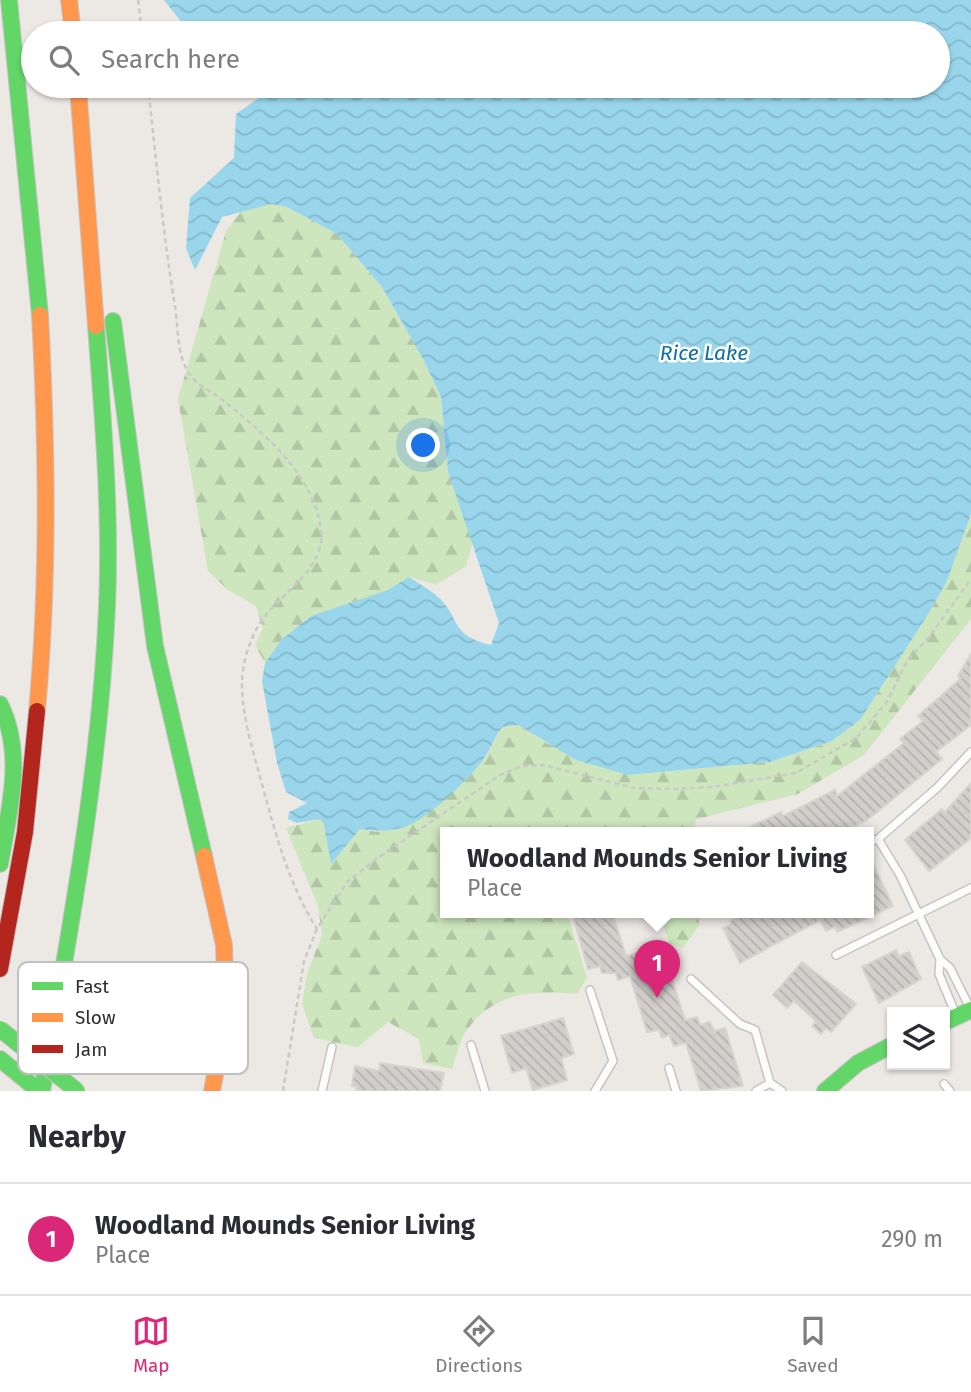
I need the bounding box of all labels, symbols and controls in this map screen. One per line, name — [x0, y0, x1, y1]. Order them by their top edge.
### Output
search box — [21, 21, 950, 98]
icon: search — [45, 41, 83, 79]
text: Search here — [101, 44, 240, 75]
water label: Rice Lake — [660, 340, 748, 366]
your location — [406, 428, 440, 462]
popup — [440, 827, 874, 918]
text: Woodland Mounds Senior Living — [467, 843, 847, 874]
text: Place — [467, 874, 522, 902]
pin: 1 — [634, 940, 680, 998]
legend — [18, 962, 248, 1074]
text: Fast — [75, 975, 109, 998]
text: Slow — [75, 1006, 116, 1029]
map controls — [887, 1007, 950, 1070]
button: layers — [887, 1007, 950, 1070]
text: Jam — [75, 1038, 107, 1061]
text: Nearby — [28, 1119, 126, 1155]
text: Woodland Mounds Senior Living — [95, 1210, 475, 1241]
text: 1 — [46, 1225, 56, 1253]
text: 290 m — [881, 1225, 943, 1253]
text: Place — [95, 1241, 150, 1269]
tab: Map — [132, 1312, 170, 1377]
tab: Directions — [435, 1312, 522, 1377]
tab: Saved — [787, 1312, 839, 1377]

